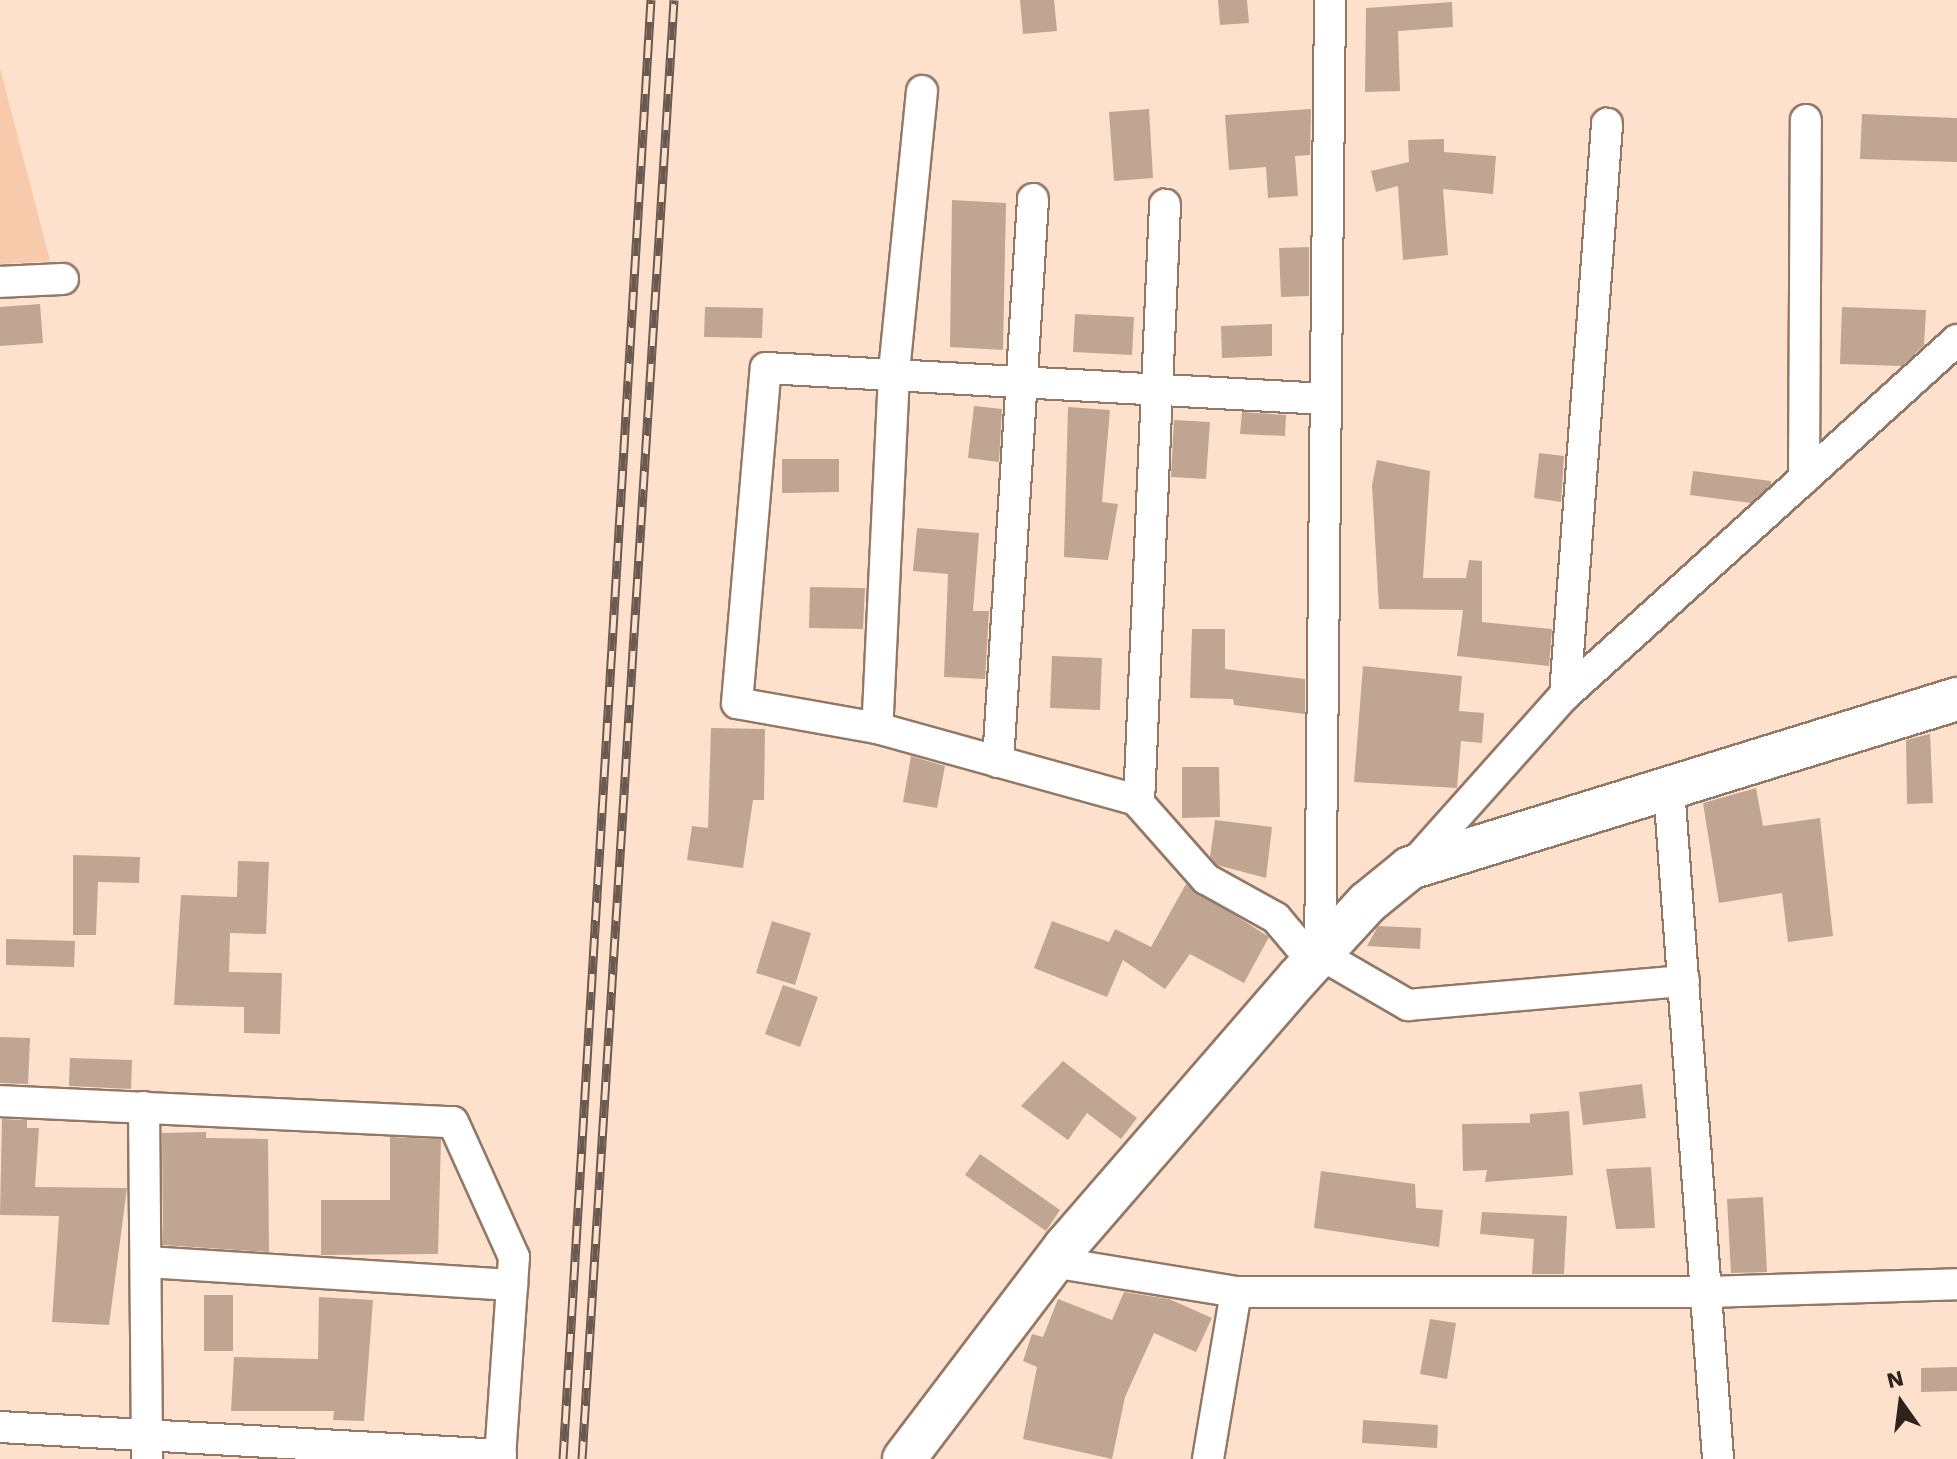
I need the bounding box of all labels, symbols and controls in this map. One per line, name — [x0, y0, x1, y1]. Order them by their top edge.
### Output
north arrow — [1861, 1363, 1941, 1443]
text: N — [1884, 1365, 1906, 1393]

